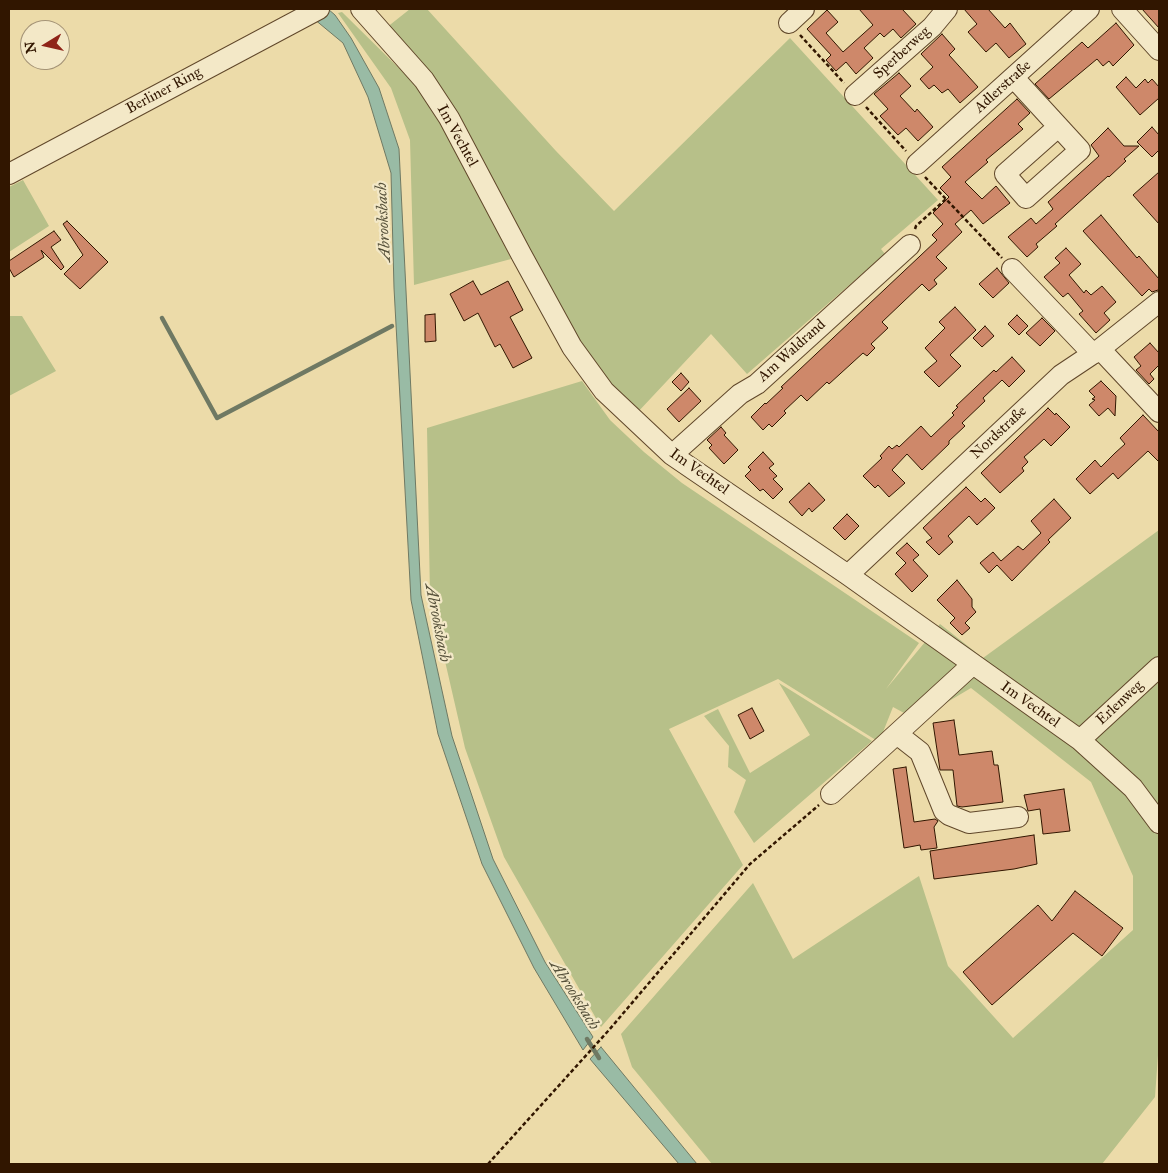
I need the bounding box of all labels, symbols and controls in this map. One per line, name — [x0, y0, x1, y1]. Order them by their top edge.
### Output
north arrow — [20, 20, 70, 70]
street label: Sperberweg — [870, 23, 934, 83]
text: N — [21, 40, 40, 54]
street label: Adlerstraße — [971, 57, 1035, 117]
street label: Berliner Ring — [123, 64, 205, 118]
street label: Im Vechtel — [433, 102, 481, 170]
water label: Abrooksbach — [372, 182, 396, 262]
street label: Am Waldrand — [754, 316, 830, 386]
street label: Nordstraße — [967, 403, 1031, 463]
street label: Im Vechtel — [666, 445, 732, 499]
water label: Abrooksbach — [420, 582, 454, 664]
street label: Erlenweg — [1093, 677, 1147, 729]
street label: Im Vechtel — [997, 678, 1063, 732]
water label: Abrooksbach — [545, 956, 603, 1034]

